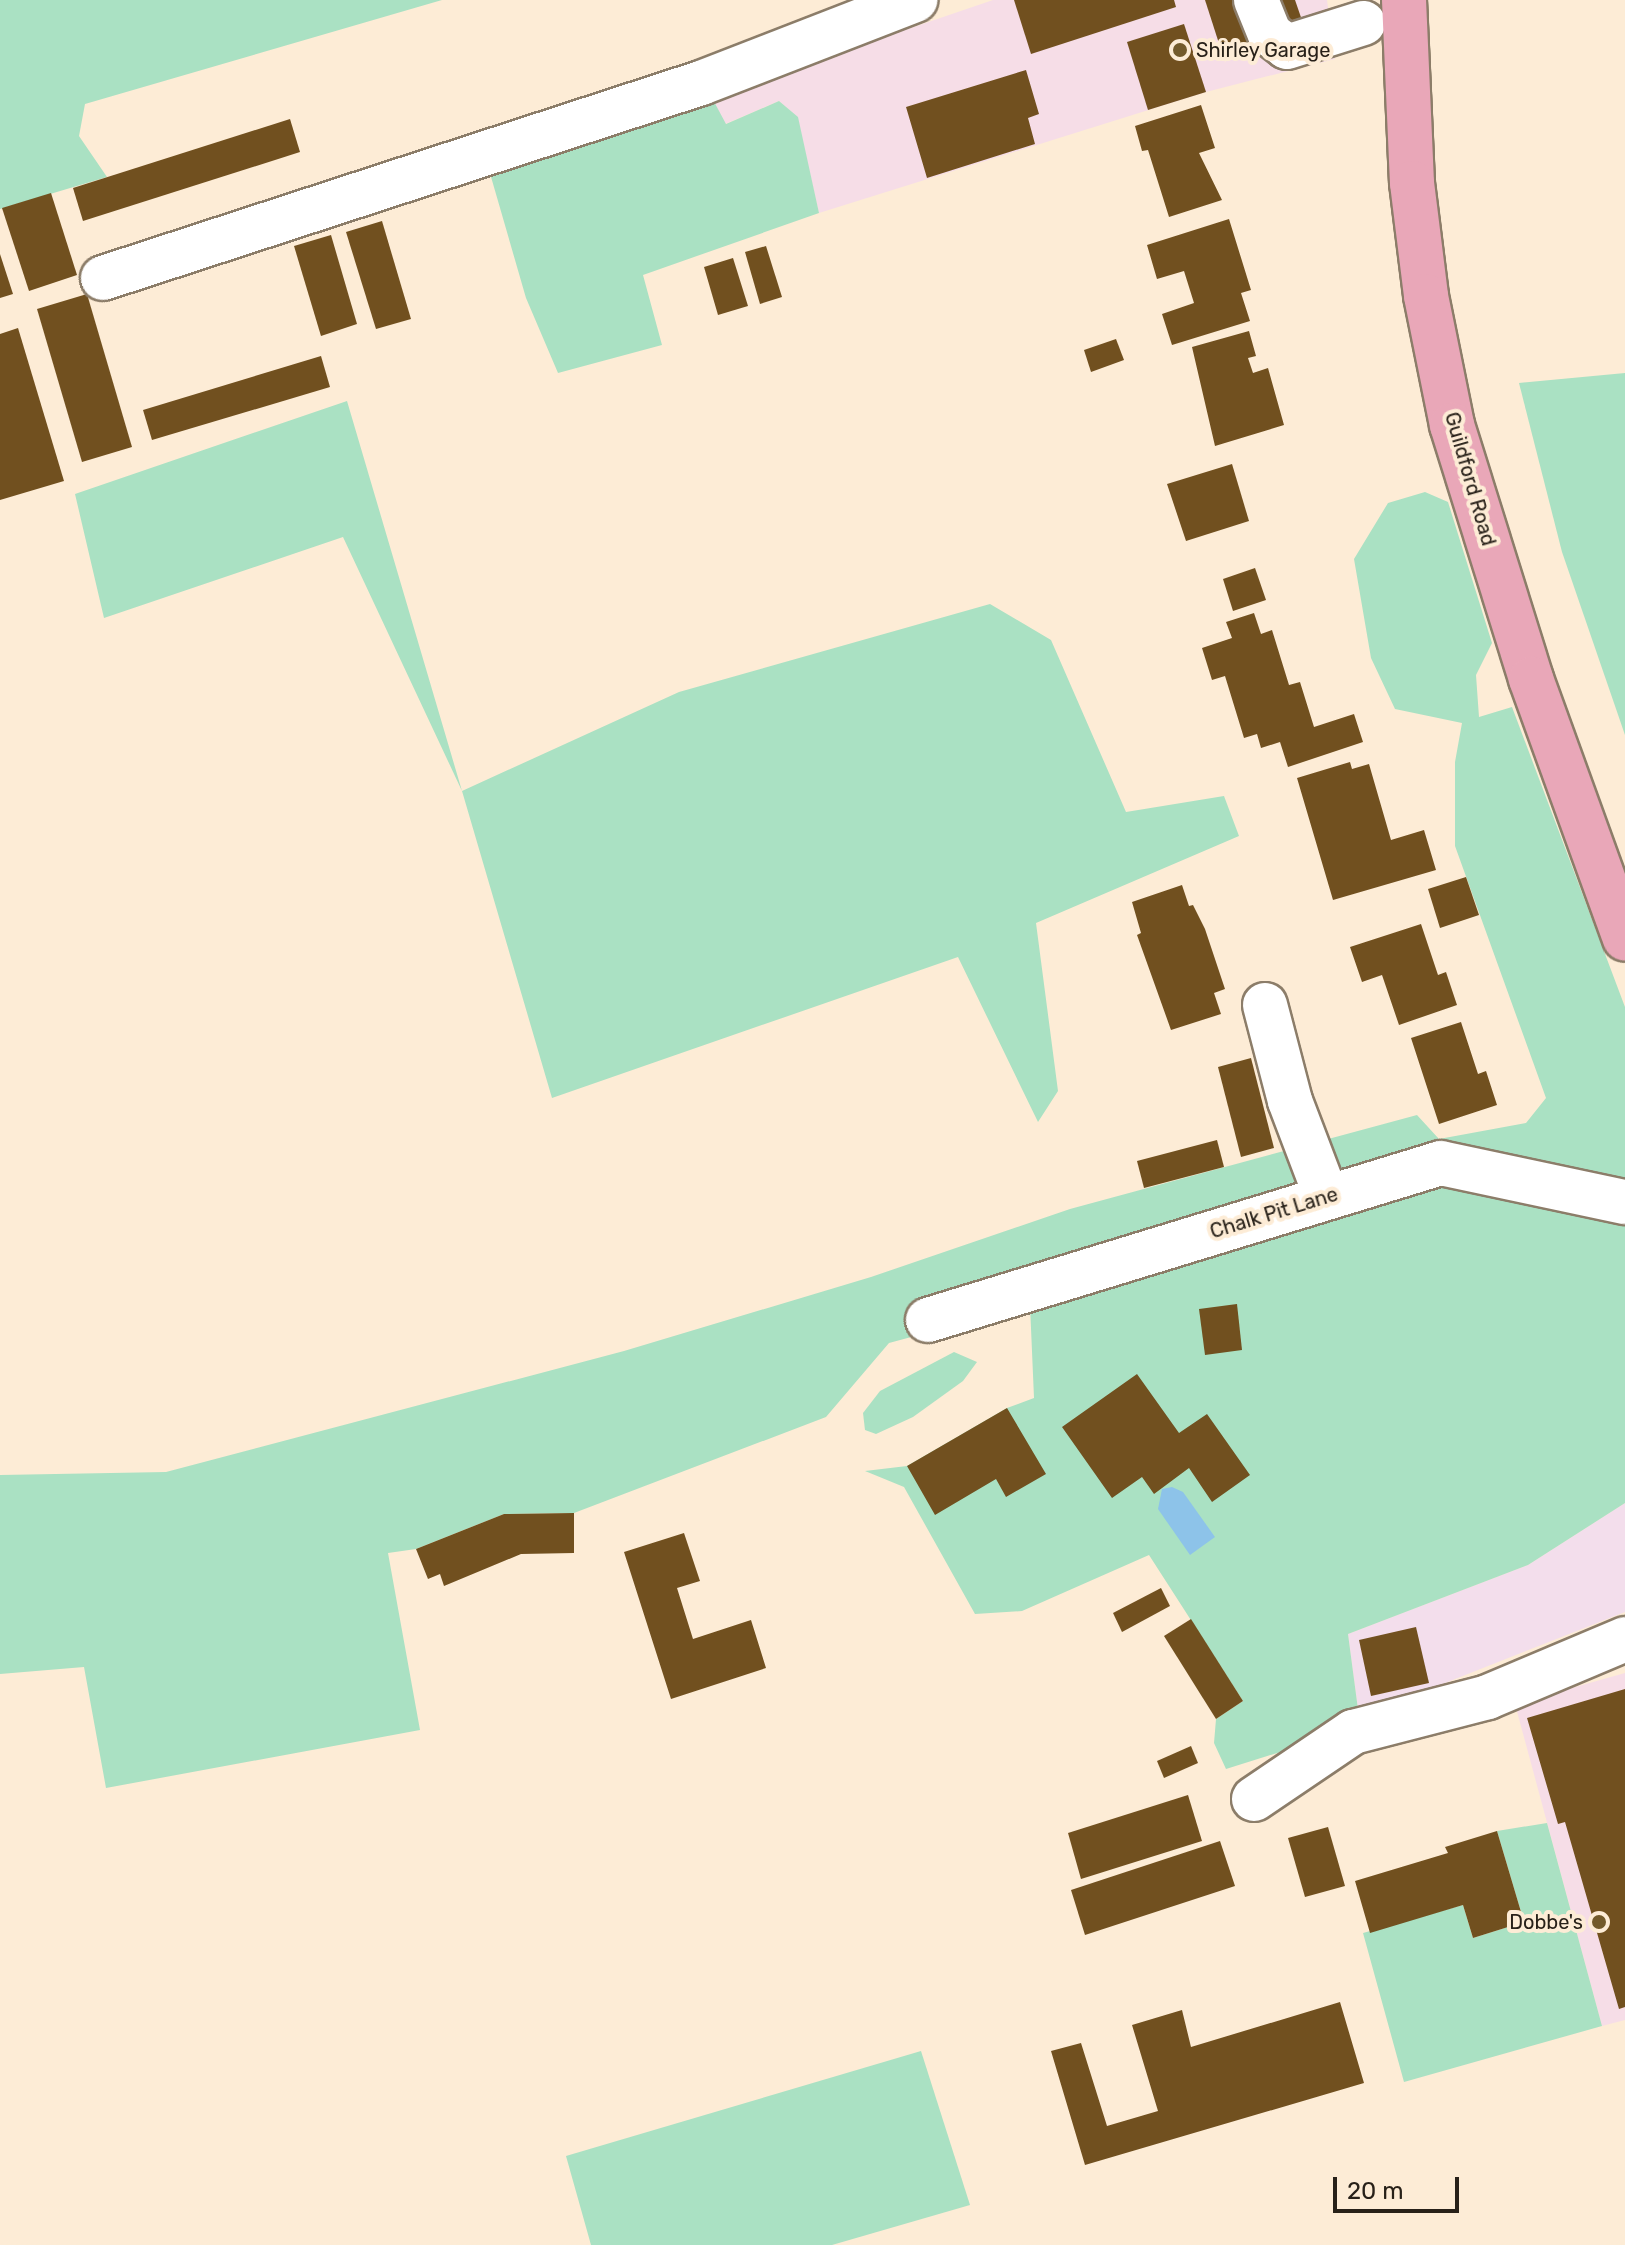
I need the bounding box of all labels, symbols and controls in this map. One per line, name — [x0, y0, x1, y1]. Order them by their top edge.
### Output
place label: Shirley Garage — [1196, 38, 1331, 62]
marker: Shirley Garage — [1171, 41, 1189, 59]
street label: Guildford Road — [1439, 409, 1501, 549]
street label: Chalk Pit Lane — [1207, 1182, 1341, 1244]
place label: Dobbe's — [1509, 1910, 1583, 1934]
marker: Dobbe's — [1590, 1913, 1608, 1931]
scale bar — [1337, 2161, 1463, 2211]
text: 20 m — [1347, 2177, 1404, 2205]

